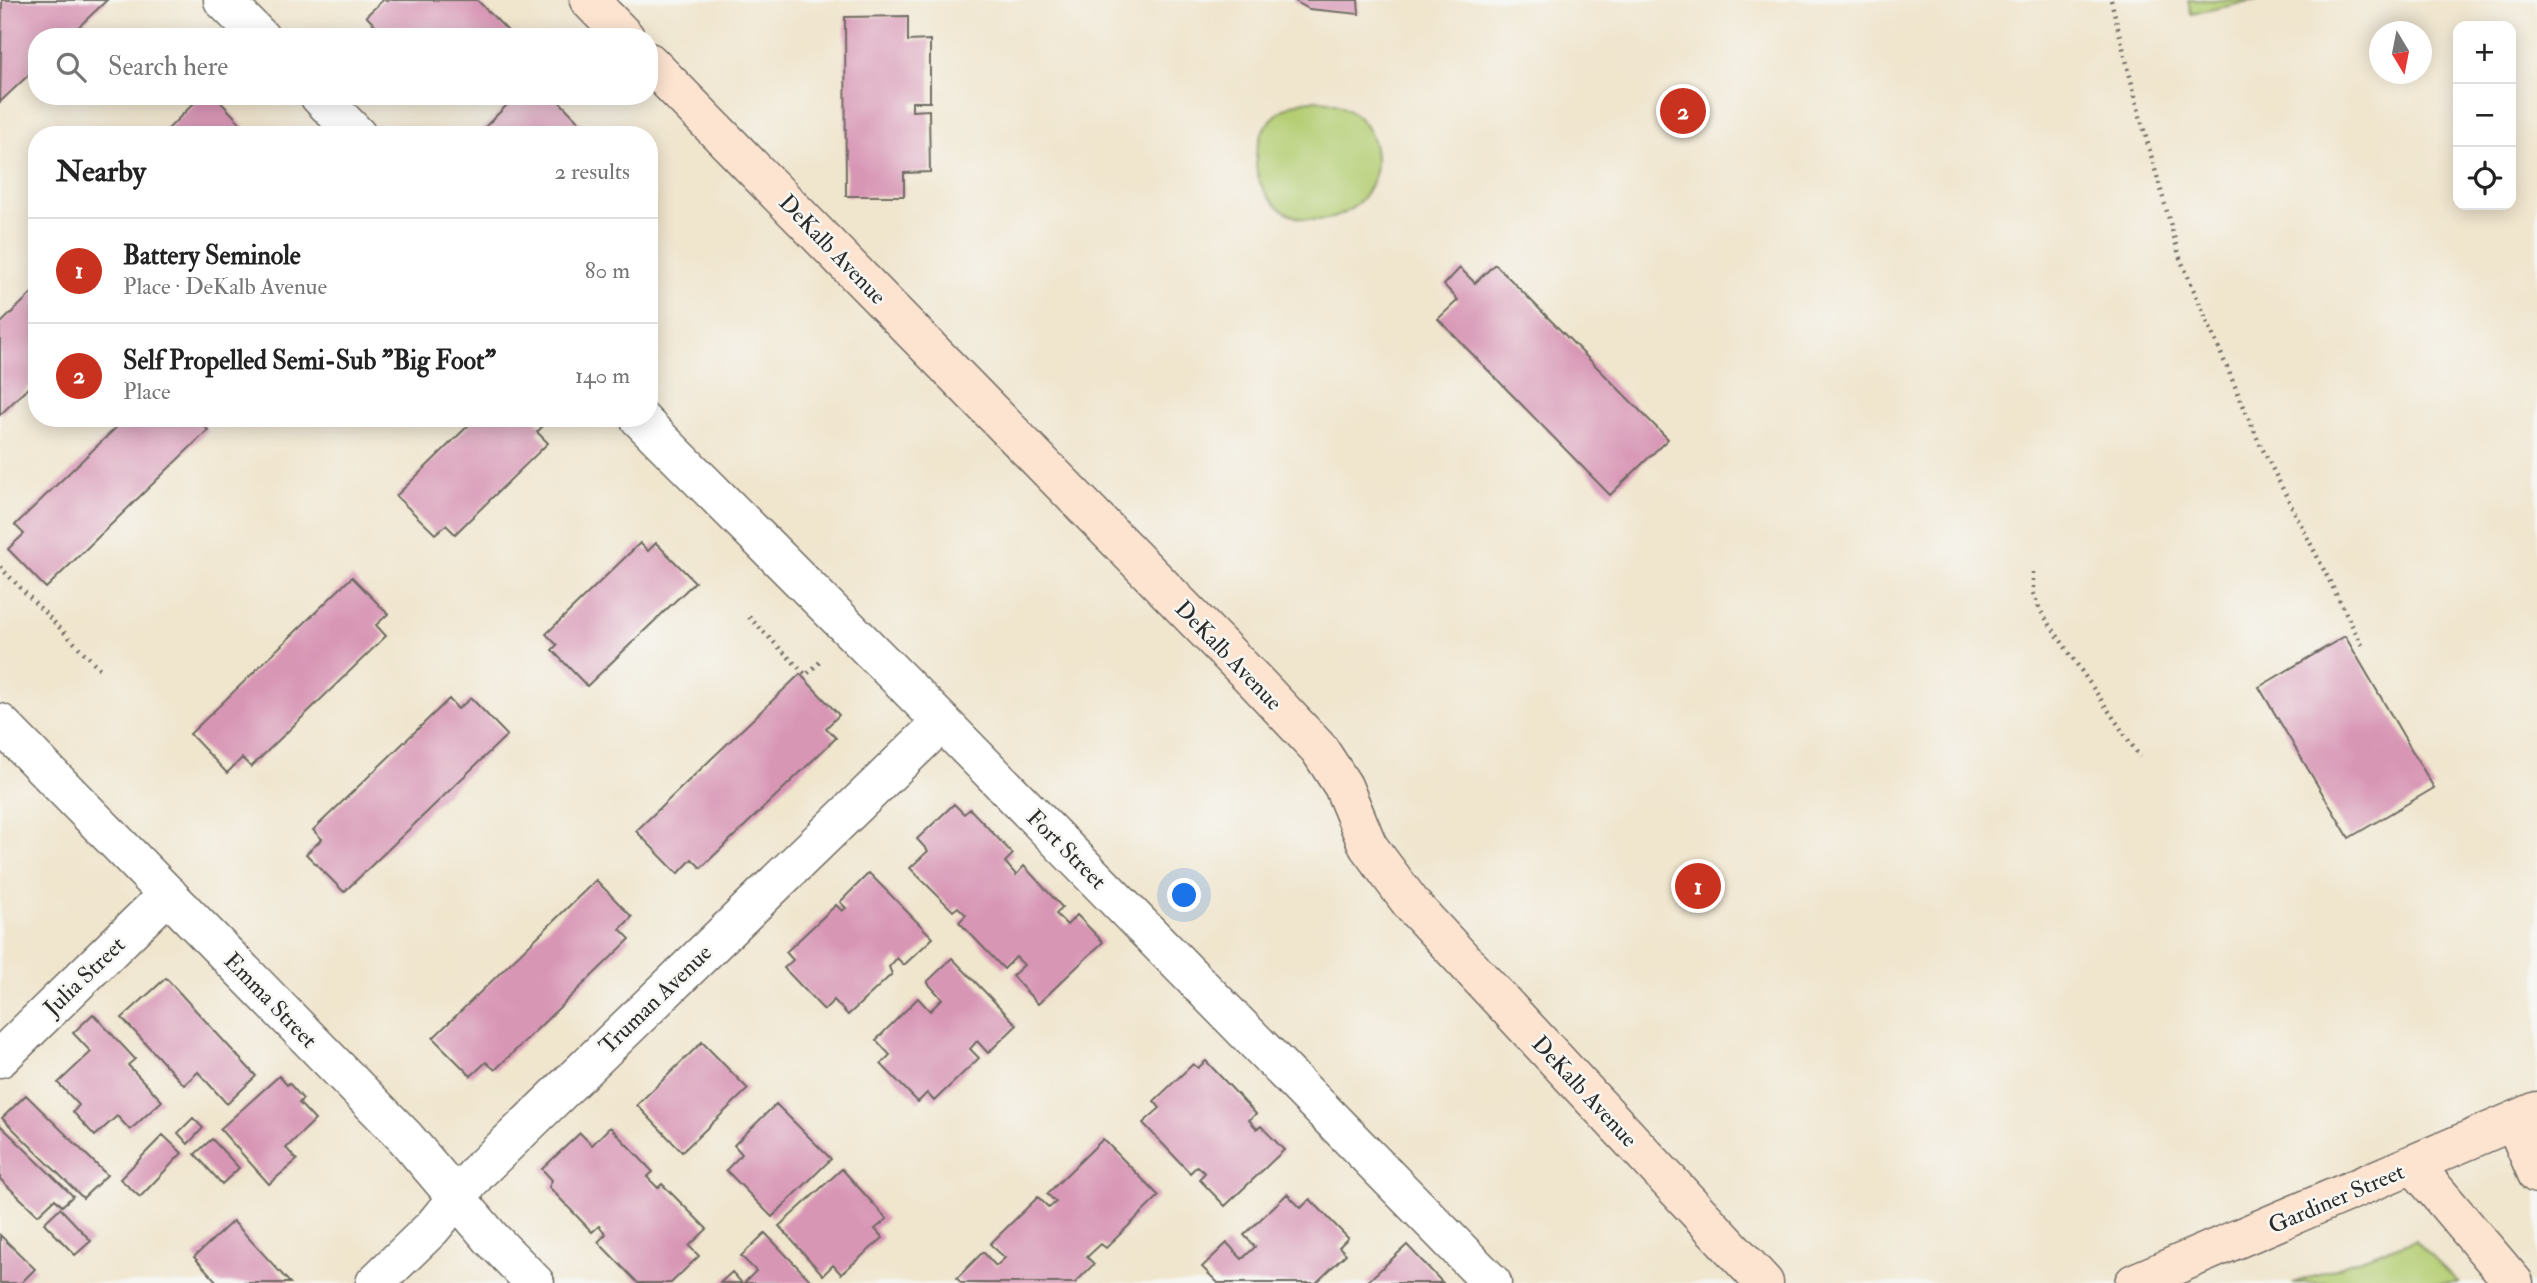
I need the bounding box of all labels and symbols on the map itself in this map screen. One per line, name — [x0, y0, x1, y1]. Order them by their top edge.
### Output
north arrow — [2369, 21, 2432, 84]
pin: 2 — [1660, 85, 1706, 137]
street label: DeKalb Avenue — [773, 188, 893, 311]
street label: DeKalb Avenue — [1169, 594, 1289, 717]
street label: Fort Street — [1021, 803, 1113, 895]
pin: 1 — [1675, 860, 1721, 912]
your location — [1167, 878, 1201, 912]
street label: Julia Street — [37, 930, 131, 1023]
street label: Truman Avenue — [593, 938, 718, 1060]
street label: Emma Street — [218, 946, 323, 1054]
street label: DeKalb Avenue — [1526, 1029, 1644, 1154]
street label: Gardiner Street — [2264, 1157, 2409, 1240]

